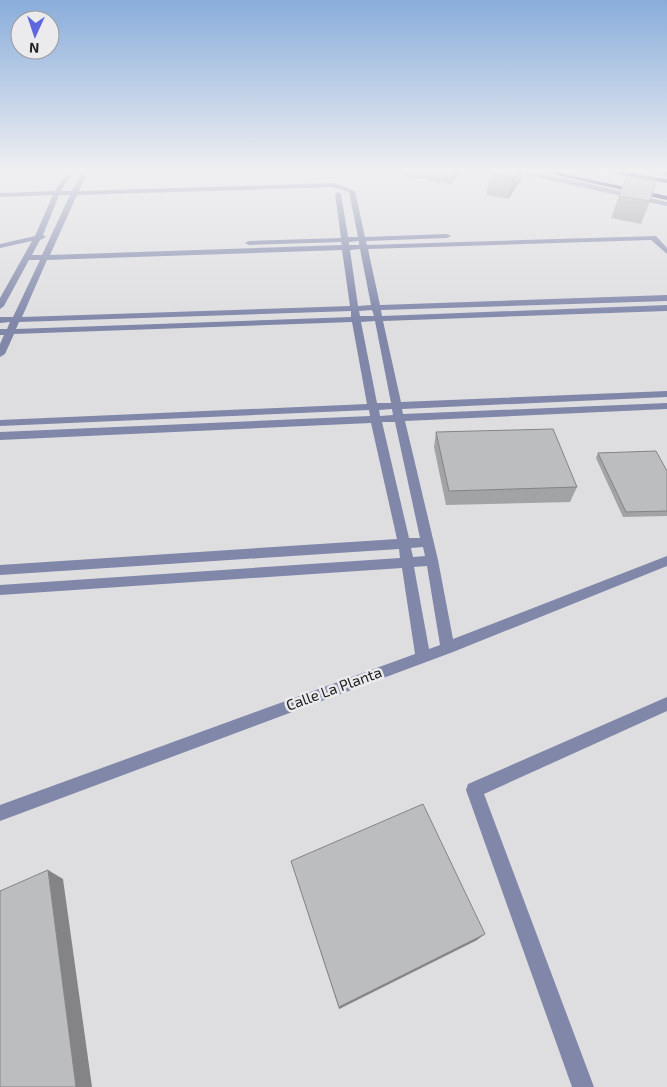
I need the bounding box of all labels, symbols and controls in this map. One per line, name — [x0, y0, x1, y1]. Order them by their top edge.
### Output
north arrow — [10, 10, 60, 60]
text: N — [29, 40, 40, 57]
street label: Calle La Planta — [283, 662, 384, 714]

